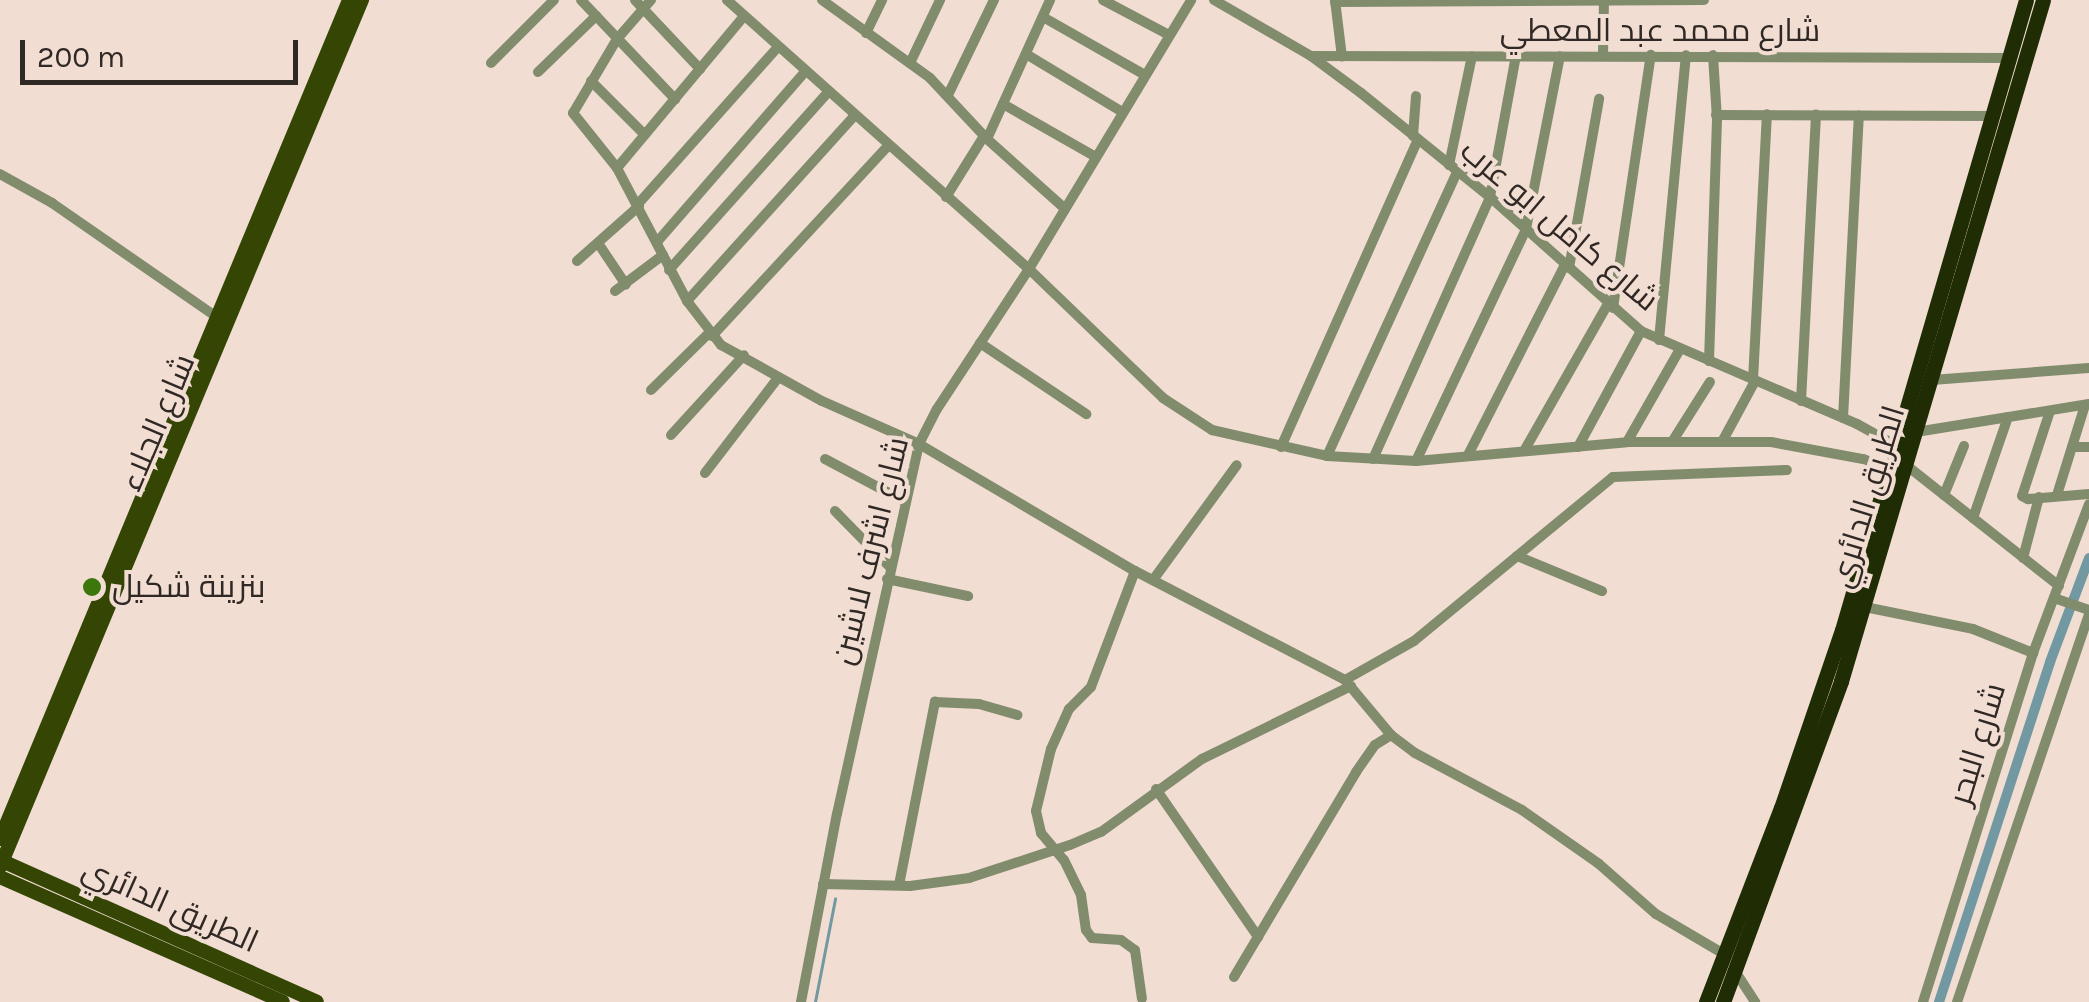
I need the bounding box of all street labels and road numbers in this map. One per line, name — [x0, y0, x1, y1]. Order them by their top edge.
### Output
street label: شارع محمد عبد المعطي — [1500, 12, 1820, 50]
street label: شارع كامل ابو عرب — [1452, 132, 1666, 320]
street label: شارع الجلاء — [112, 349, 204, 497]
street label: الطريق الدائري — [1822, 401, 1914, 593]
street label: شارع اشرف لاشين — [824, 433, 918, 669]
street label: شارع البحر — [1941, 678, 2015, 810]
street label: الطريق الدائري — [76, 850, 264, 962]

